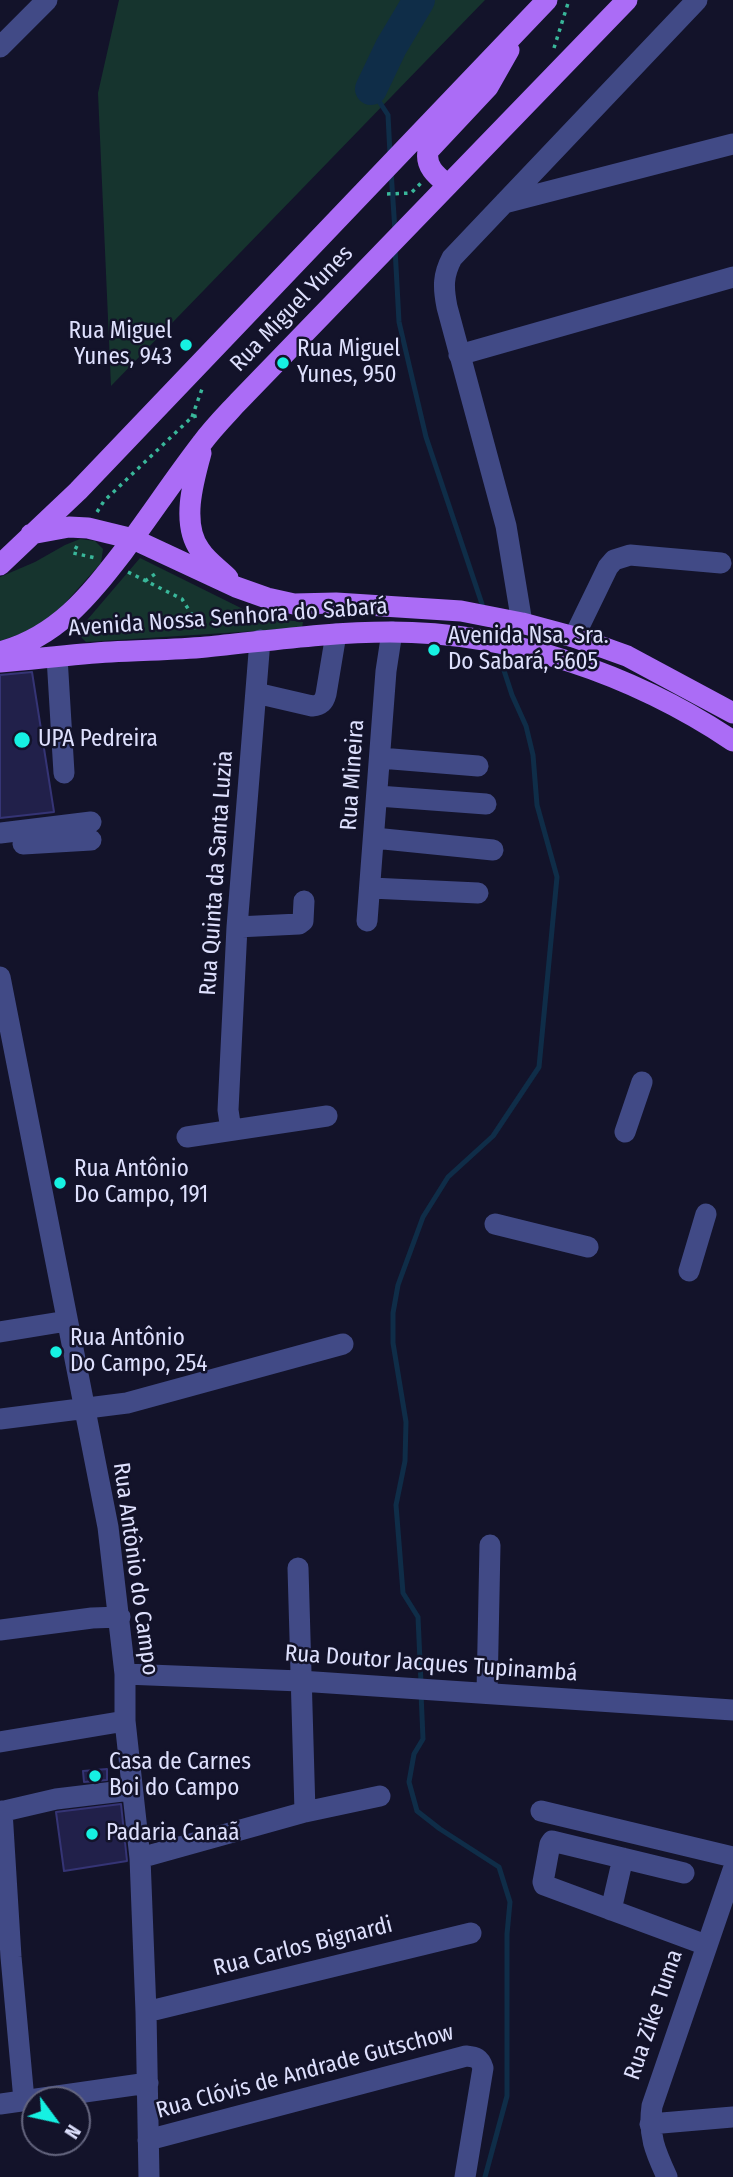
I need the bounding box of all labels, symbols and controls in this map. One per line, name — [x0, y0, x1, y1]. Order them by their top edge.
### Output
street label: Rua Miguel Yunes — [225, 240, 359, 378]
place label: Rua Miguel Yunes, 943 — [69, 318, 172, 372]
place label: Rua Miguel Yunes, 950 — [297, 336, 400, 390]
marker: Rua Miguel Yunes, 943 — [178, 337, 194, 353]
marker: Rua Miguel Yunes, 950 — [275, 355, 291, 371]
street label: Avenida Nossa Senhora do Sabará — [67, 593, 389, 643]
place label: Avenida Nsa. Sra. Do Sabará, 5605 — [448, 623, 609, 677]
marker: Avenida Nsa. Sra. Do Sabará, 5605 — [426, 642, 442, 658]
street label: Rua Mineira — [335, 719, 371, 831]
place label: UPA Pedreira — [38, 726, 158, 754]
marker: UPA Pedreira — [12, 730, 32, 750]
street label: Rua Quinta da Santa Luzia — [195, 750, 239, 996]
place label: Rua Antônio Do Campo, 191 — [74, 1156, 208, 1210]
marker: Rua Antônio Do Campo, 191 — [52, 1175, 68, 1191]
place label: Rua Antônio Do Campo, 254 — [70, 1325, 207, 1379]
marker: Rua Antônio Do Campo, 254 — [48, 1344, 64, 1360]
street label: Rua Antônio do Campo — [106, 1461, 164, 1677]
street label: Rua Doutor Jacques Tupinambá — [284, 1640, 578, 1688]
place label: Casa de Carnes Boi do Campo — [109, 1749, 251, 1803]
marker: Casa de Carnes Boi do Campo — [87, 1768, 103, 1784]
place label: Padaria Canaã — [106, 1820, 239, 1848]
marker: Padaria Canaã — [84, 1826, 100, 1842]
street label: Rua Carlos Bignardi — [211, 1911, 395, 1983]
street label: Rua Zike Tuma — [619, 1946, 689, 2084]
street label: Rua Clóvis de Andrade Gutschow — [153, 2019, 457, 2125]
north arrow — [21, 2086, 91, 2156]
text: N — [60, 2121, 85, 2143]

